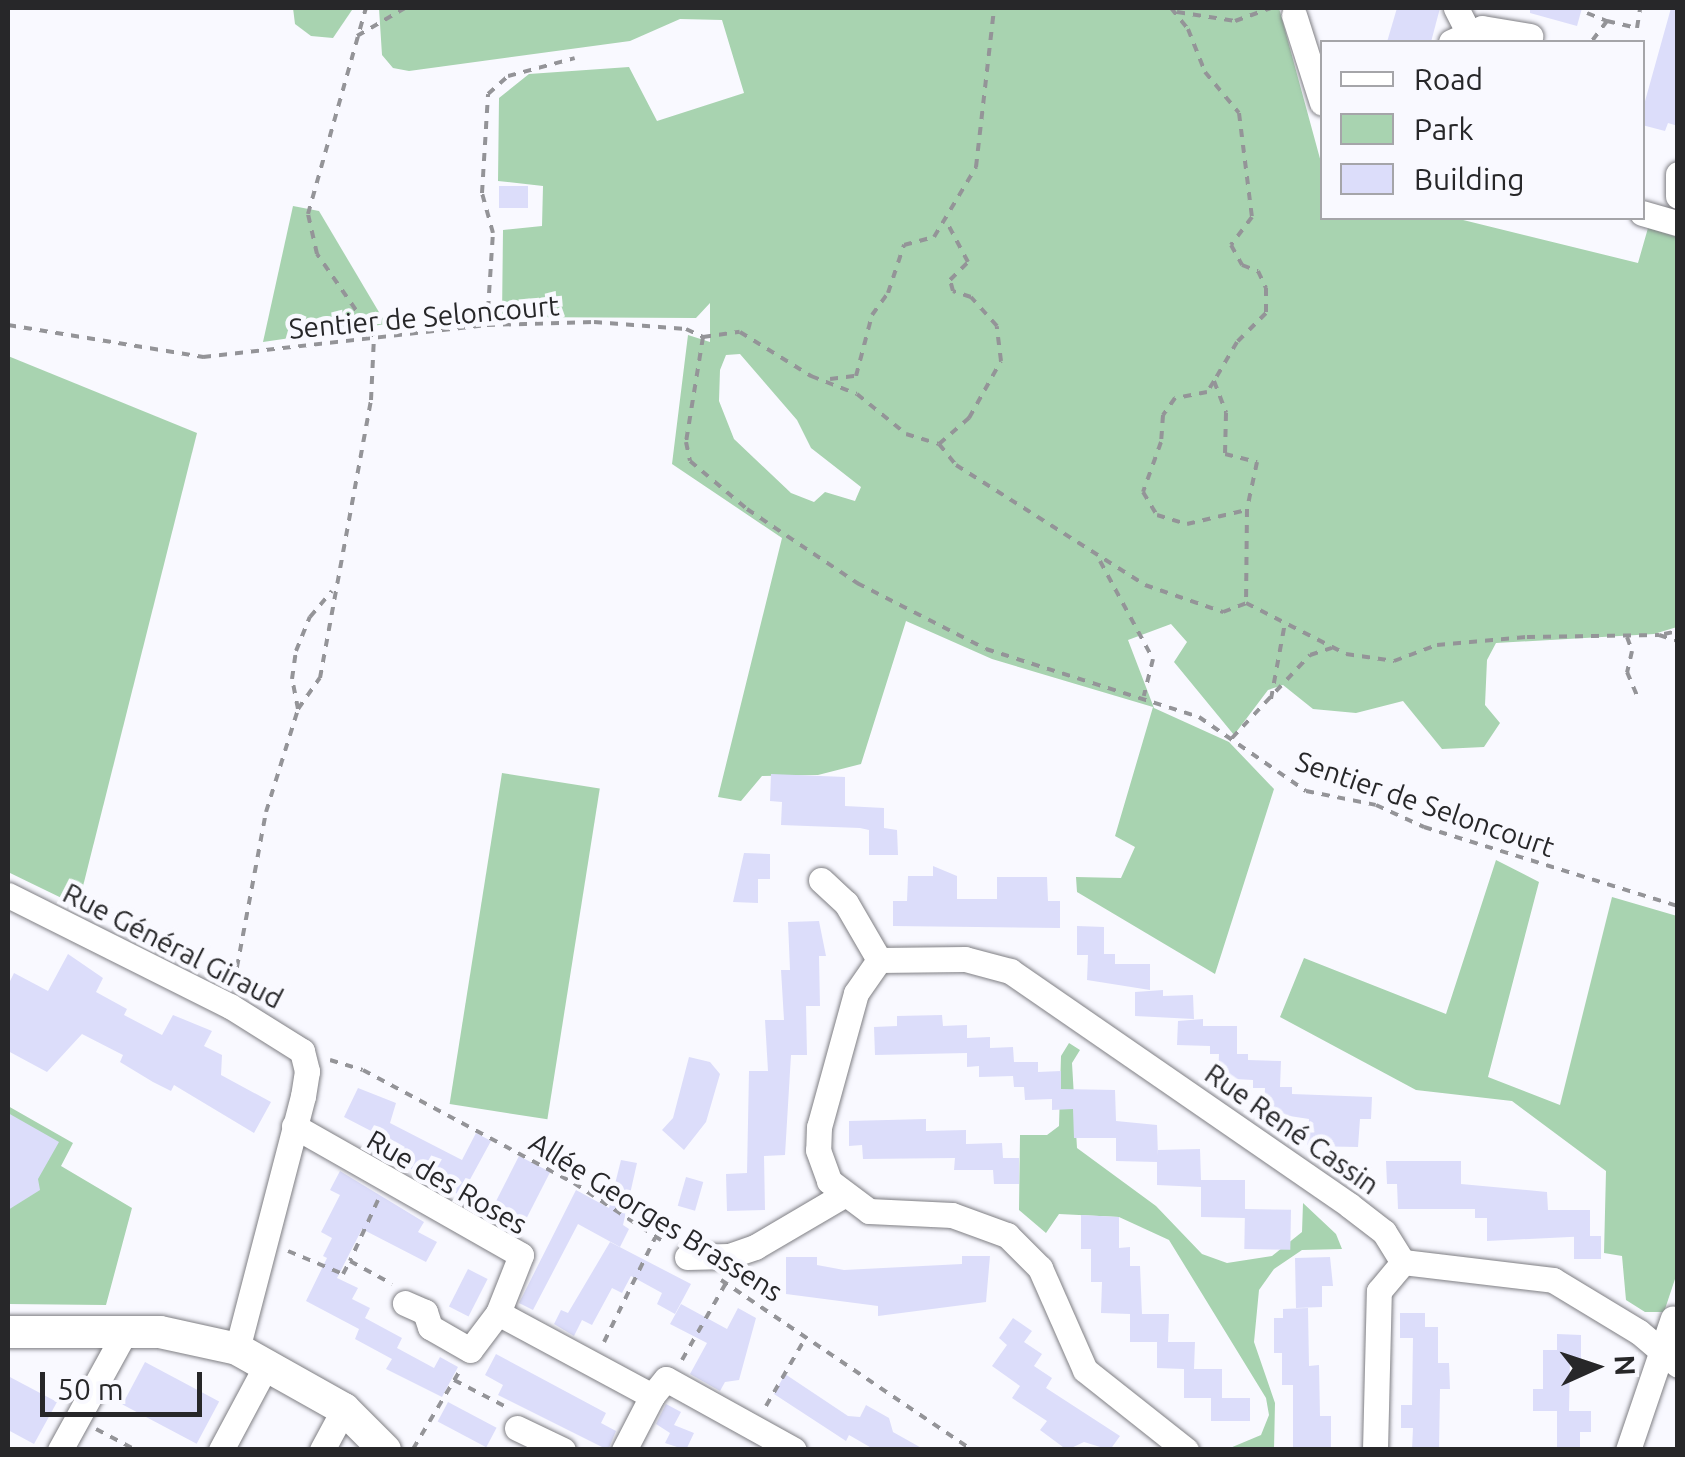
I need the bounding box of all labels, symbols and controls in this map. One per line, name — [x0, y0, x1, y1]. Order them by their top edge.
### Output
legend — [1320, 40, 1645, 220]
text: Road — [1414, 62, 1483, 96]
text: Park — [1414, 112, 1474, 146]
text: Building — [1414, 162, 1525, 196]
street label: Sentier de Seloncourt — [287, 288, 561, 346]
street label: Sentier de Seloncourt — [1291, 744, 1559, 864]
street label: Rue Général Giraud — [57, 876, 289, 1016]
street label: Rue René Cassin — [1199, 1057, 1385, 1201]
street label: Rue des Roses — [361, 1123, 533, 1241]
street label: Allée Georges Brassens — [523, 1125, 789, 1309]
north arrow — [1545, 1317, 1645, 1417]
scale bar — [45, 1352, 208, 1414]
text: N — [1609, 1354, 1641, 1377]
text: 50 m — [57, 1372, 124, 1406]

